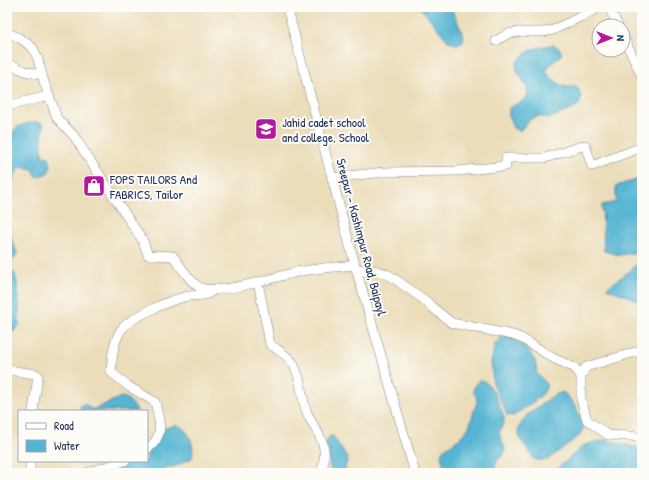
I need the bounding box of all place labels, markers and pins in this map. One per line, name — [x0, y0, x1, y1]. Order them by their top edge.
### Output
place label: Jahid cadet school and college, School — [282, 113, 370, 146]
school or university icon: Jahid cadet school and college, School — [253, 116, 279, 142]
place label: FOPS TAILORS And FABRICS, Tailor — [109, 170, 197, 203]
shop icon: FOPS TAILORS And FABRICS, Tailor — [81, 173, 107, 199]

